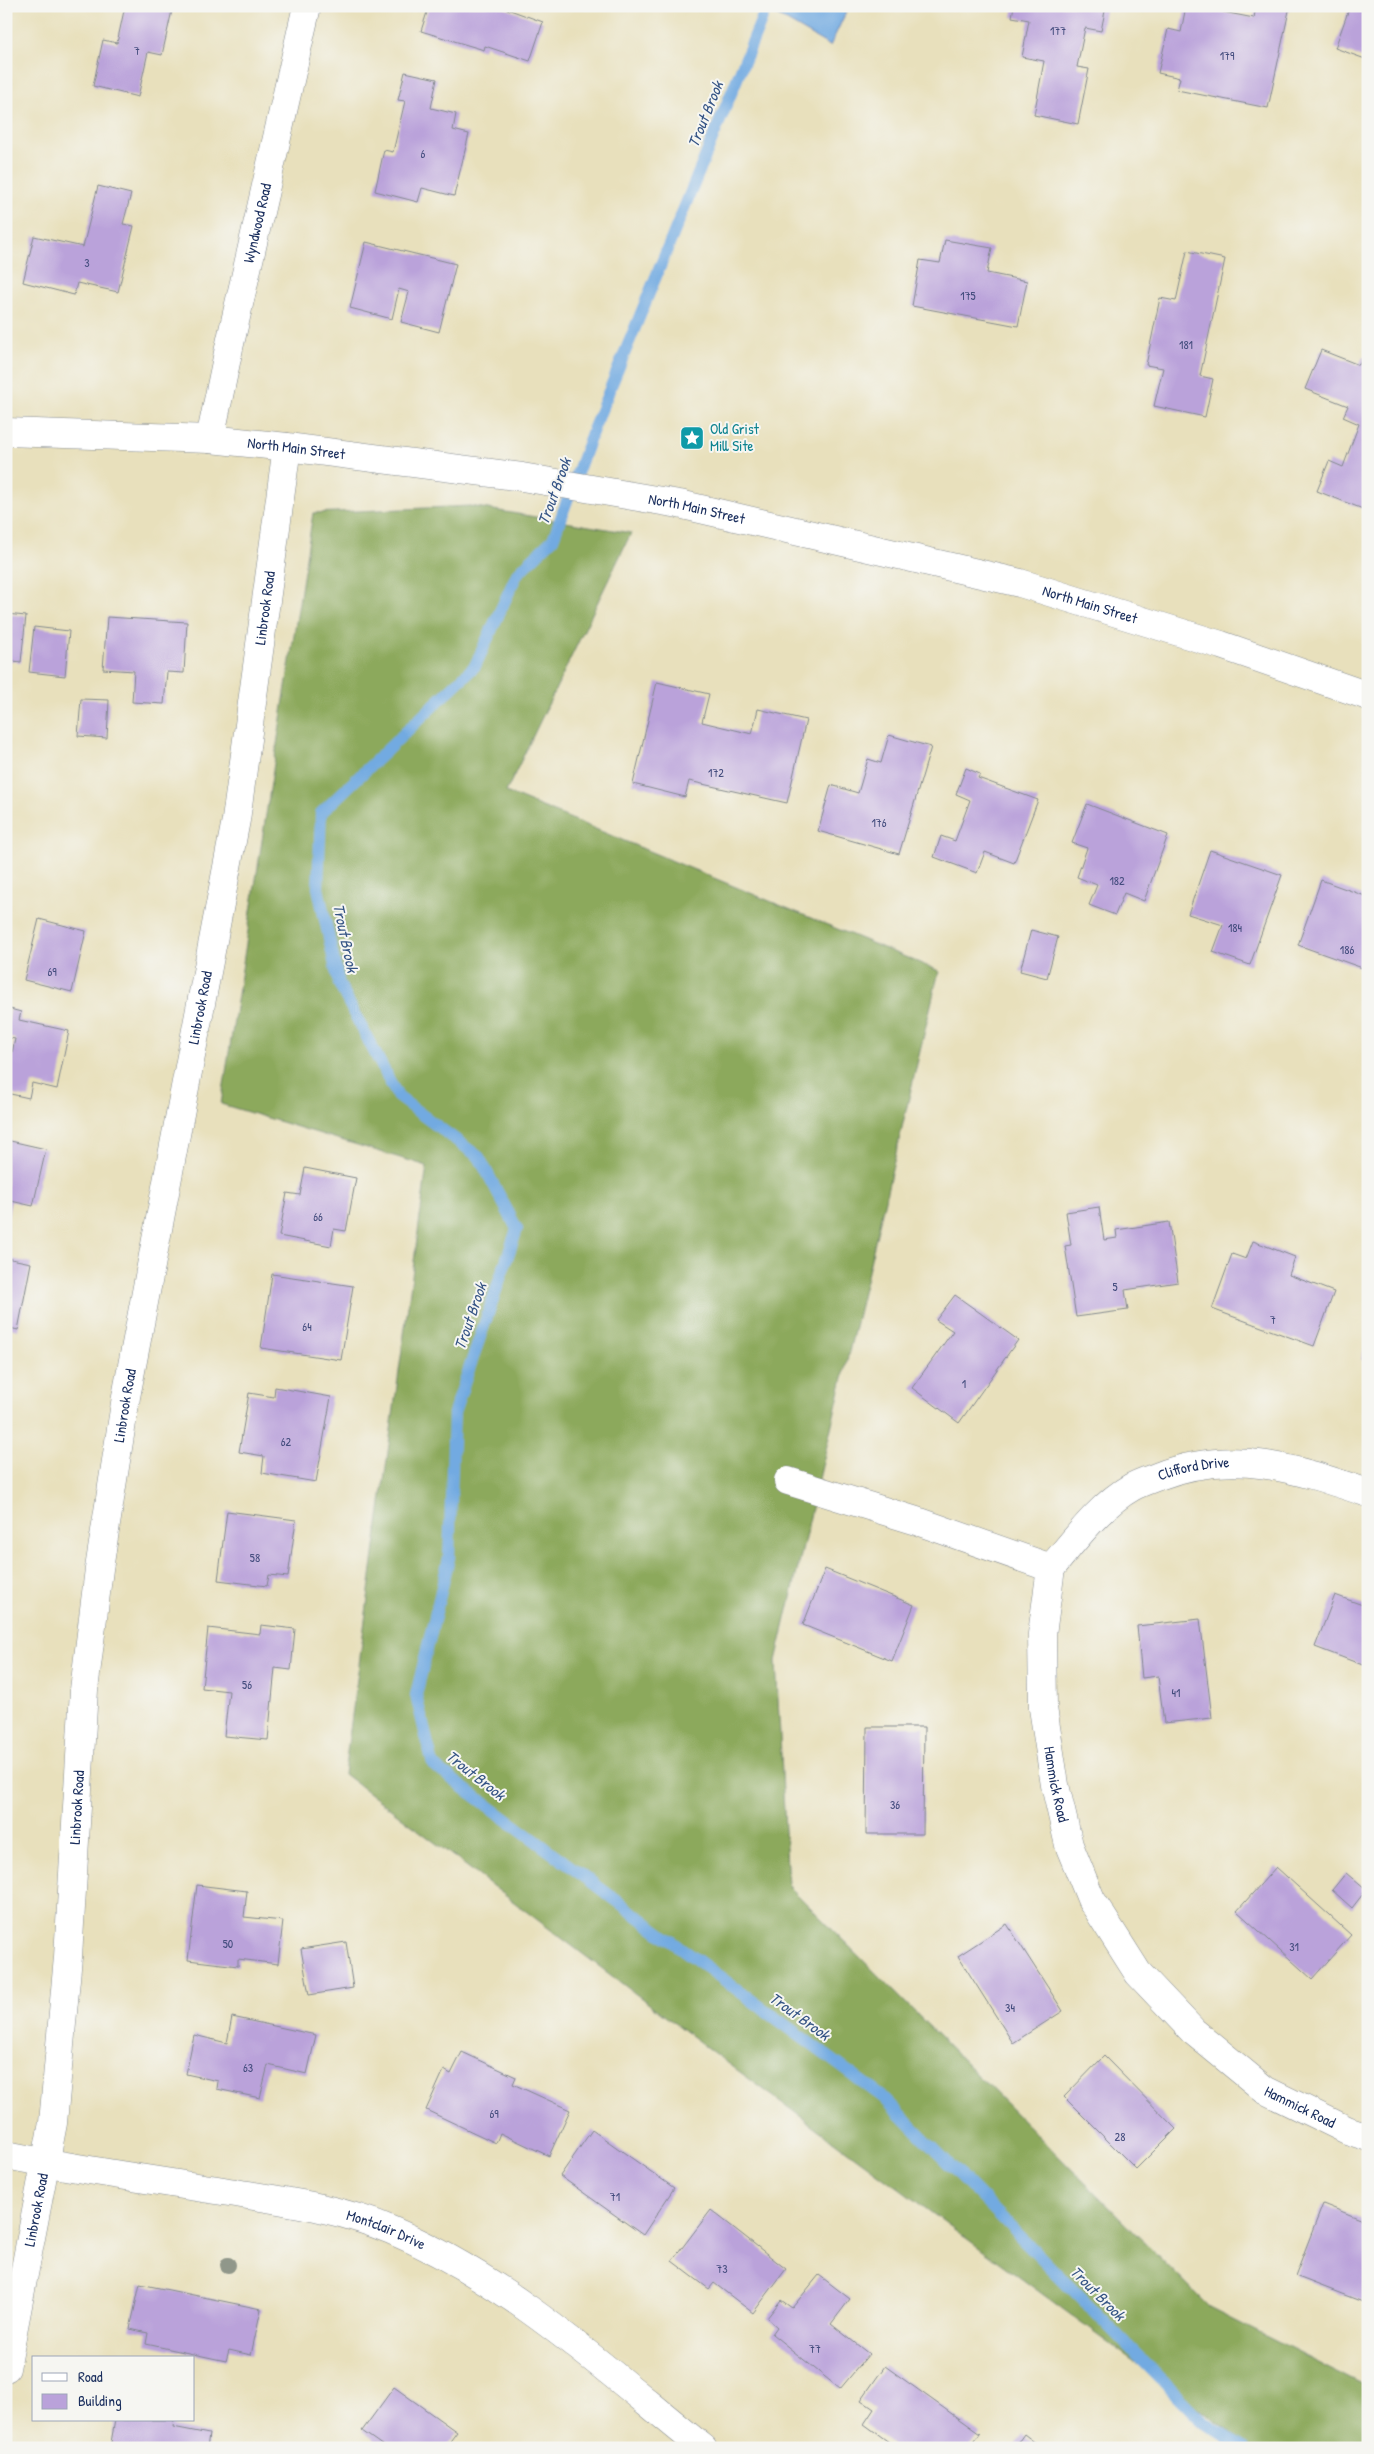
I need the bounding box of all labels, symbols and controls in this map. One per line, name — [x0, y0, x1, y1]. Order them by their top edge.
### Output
house number: 177 — [1050, 22, 1066, 39]
house number: 7 — [134, 42, 140, 59]
house number: 179 — [1220, 47, 1235, 64]
water label: Trout Brook — [682, 76, 729, 150]
house number: 6 — [421, 145, 426, 162]
street label: Wyndwood Road — [238, 181, 276, 265]
house number: 3 — [84, 254, 90, 271]
house number: 175 — [960, 287, 976, 304]
house number: 181 — [1179, 336, 1193, 353]
place label: Old Grist Mill Site — [710, 418, 760, 456]
place icon: Old Grist Mill Site — [679, 425, 705, 451]
street label: North Main Street — [247, 432, 347, 464]
water label: Trout Brook — [532, 453, 577, 527]
street label: North Main Street — [647, 488, 748, 529]
street label: Linbrook Road — [249, 570, 280, 646]
street label: North Main Street — [1040, 580, 1141, 629]
house number: 172 — [708, 764, 724, 781]
house number: 176 — [871, 814, 887, 831]
house number: 182 — [1109, 872, 1125, 889]
water label: Trout Brook — [328, 902, 364, 976]
house number: 184 — [1228, 919, 1243, 936]
house number: 186 — [1340, 941, 1354, 958]
house number: 69 — [47, 963, 57, 980]
street label: Linbrook Road — [182, 969, 217, 1046]
house number: 66 — [313, 1208, 323, 1225]
water label: Trout Brook — [448, 1278, 492, 1352]
house number: 5 — [1112, 1278, 1118, 1295]
house number: 7 — [1270, 1311, 1276, 1328]
house number: 64 — [302, 1318, 312, 1335]
street label: Linbrook Road — [108, 1367, 141, 1444]
house number: 1 — [962, 1375, 966, 1392]
house number: 62 — [281, 1433, 292, 1450]
street label: Clifford Drive — [1155, 1451, 1230, 1486]
house number: 58 — [250, 1549, 260, 1566]
house number: 56 — [242, 1676, 252, 1693]
house number: 41 — [1172, 1684, 1180, 1701]
water label: Trout Brook — [442, 1745, 511, 1806]
street label: Hammick Road — [1039, 1745, 1074, 1824]
street label: Linbrook Road — [64, 1770, 89, 1845]
house number: 36 — [890, 1796, 900, 1813]
house number: 50 — [223, 1935, 233, 1952]
house number: 31 — [1289, 1938, 1299, 1955]
water label: Trout Brook — [765, 1987, 836, 2046]
house number: 34 — [1005, 1999, 1015, 2016]
house number: 63 — [243, 2059, 253, 2076]
street label: Hammick Road — [1261, 2080, 1339, 2133]
house number: 69 — [489, 2105, 499, 2122]
house number: 28 — [1115, 2128, 1125, 2145]
street label: Linbrook Road — [19, 2171, 53, 2248]
house number: 71 — [610, 2188, 620, 2205]
street label: Montclair Drive — [344, 2204, 429, 2254]
house number: 73 — [716, 2260, 728, 2277]
water label: Trout Brook — [1066, 2261, 1131, 2326]
house number: 77 — [809, 2340, 821, 2357]
legend — [32, 2356, 195, 2422]
text: Road — [78, 2366, 103, 2387]
text: Building — [78, 2390, 122, 2411]

